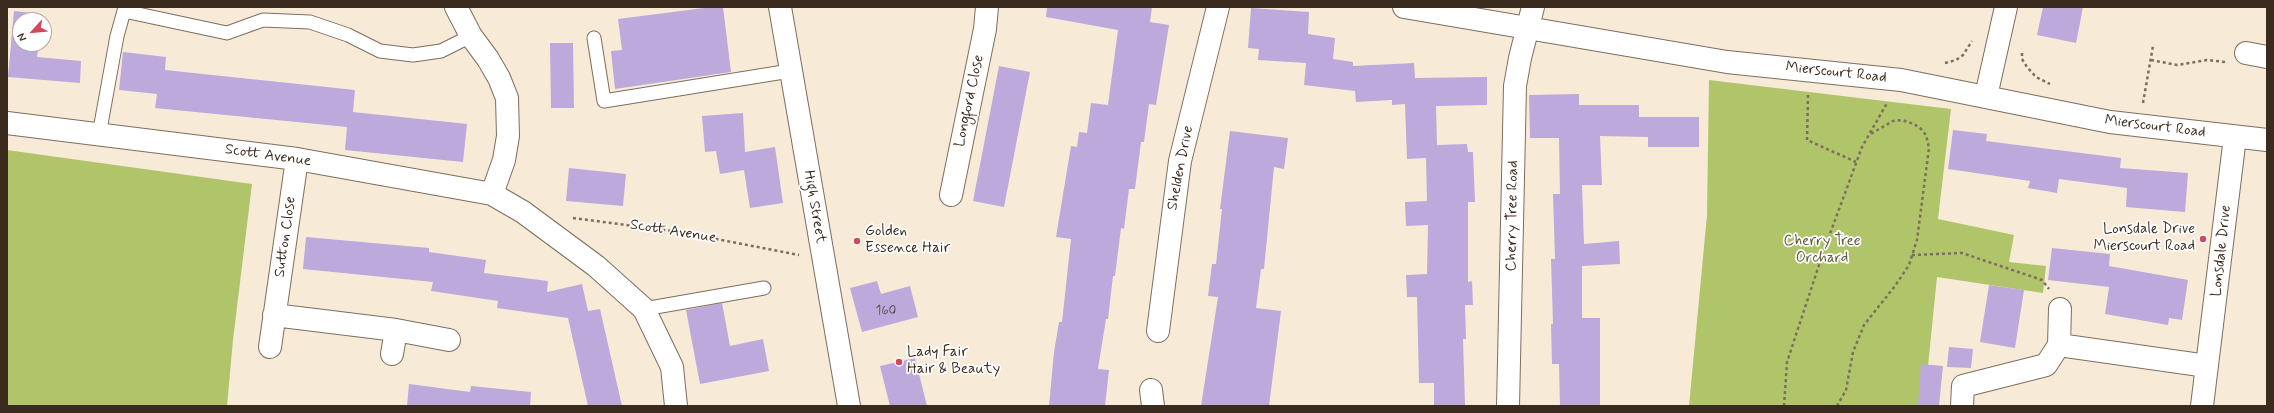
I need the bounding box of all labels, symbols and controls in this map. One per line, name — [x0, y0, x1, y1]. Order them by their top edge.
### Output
north arrow — [12, 12, 52, 52]
text: N — [14, 31, 30, 43]
street label: Longford Close — [951, 53, 989, 149]
street label: Mierscourt Road — [1785, 59, 1887, 87]
street label: Mierscourt Road — [2104, 112, 2206, 142]
street label: Shelden Drive — [1164, 124, 1198, 212]
street label: Scott Avenue — [224, 141, 312, 171]
street label: Cherry Tree Road — [1503, 160, 1523, 272]
street label: High Street — [799, 169, 829, 245]
street label: Sutton Close — [271, 195, 301, 279]
street label: Lonsdale Drive — [2208, 204, 2236, 298]
street label: Scott Avenue — [629, 216, 717, 248]
place label: Lonsdale Drive Mierscourt Road — [2093, 221, 2195, 256]
place label: Golden Essence Hair — [865, 223, 950, 258]
park label: Cherry Tree Orchard — [1783, 233, 1861, 268]
marker: Lonsdale Drive Mierscourt Road — [2198, 234, 2208, 244]
marker: Golden Essence Hair — [852, 236, 862, 246]
house number: 160 — [876, 303, 896, 319]
place label: Lady Fair Hair & Beauty — [907, 344, 1000, 379]
marker: Lady Fair Hair & Beauty — [894, 357, 904, 367]

